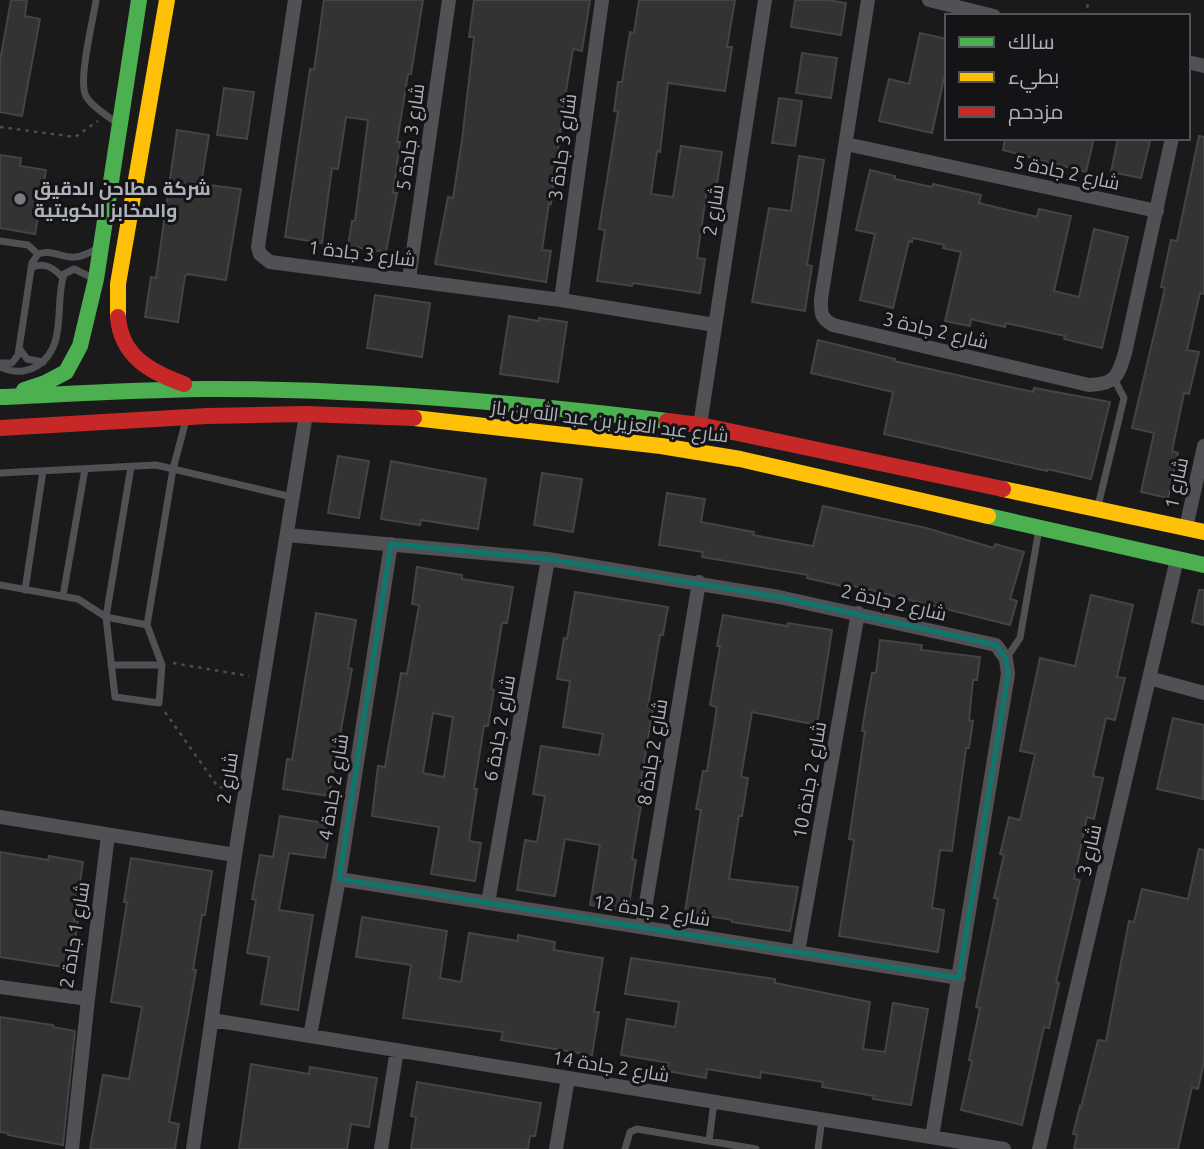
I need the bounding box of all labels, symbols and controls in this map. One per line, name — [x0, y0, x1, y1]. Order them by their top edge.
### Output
legend — [945, 14, 1190, 140]
text: سالك — [1008, 29, 1055, 53]
text: بطيء — [1008, 64, 1059, 93]
street label: شارع 3 جادة 5 — [392, 82, 431, 192]
street label: شارع 3 جادة 3 — [544, 92, 583, 202]
text: مزدحم — [1008, 99, 1063, 126]
street label: شارع 2 جادة 5 — [1011, 150, 1122, 197]
place label: شركة مطاحن الدقيق والمخابز الكويتية — [34, 177, 211, 222]
street label: شارع 2 — [698, 183, 731, 238]
marker: شركة مطاحن الدقيق والمخابز الكويتية — [12, 191, 28, 207]
street label: شارع 3 جادة 1 — [307, 236, 417, 273]
street label: شارع 2 جادة 3 — [880, 307, 991, 356]
street label: شارع عبد العزيز بن عبد الله بن باز — [489, 394, 730, 449]
street label: شارع 1 — [1160, 455, 1195, 511]
street label: شارع 2 جادة 2 — [838, 579, 949, 628]
street label: شارع 2 جادة 6 — [479, 673, 522, 783]
street label: شارع 2 جادة 8 — [633, 697, 674, 807]
street label: شارع 2 جادة 10 — [788, 720, 833, 841]
street label: شارع 2 جادة 4 — [314, 732, 355, 842]
street label: شارع 2 — [212, 751, 245, 806]
street label: شارع 3 — [1072, 822, 1108, 878]
street label: شارع 1 جادة 2 — [55, 880, 96, 990]
street label: شارع 2 جادة 12 — [591, 890, 712, 933]
street label: شارع 2 جادة 14 — [550, 1046, 671, 1089]

